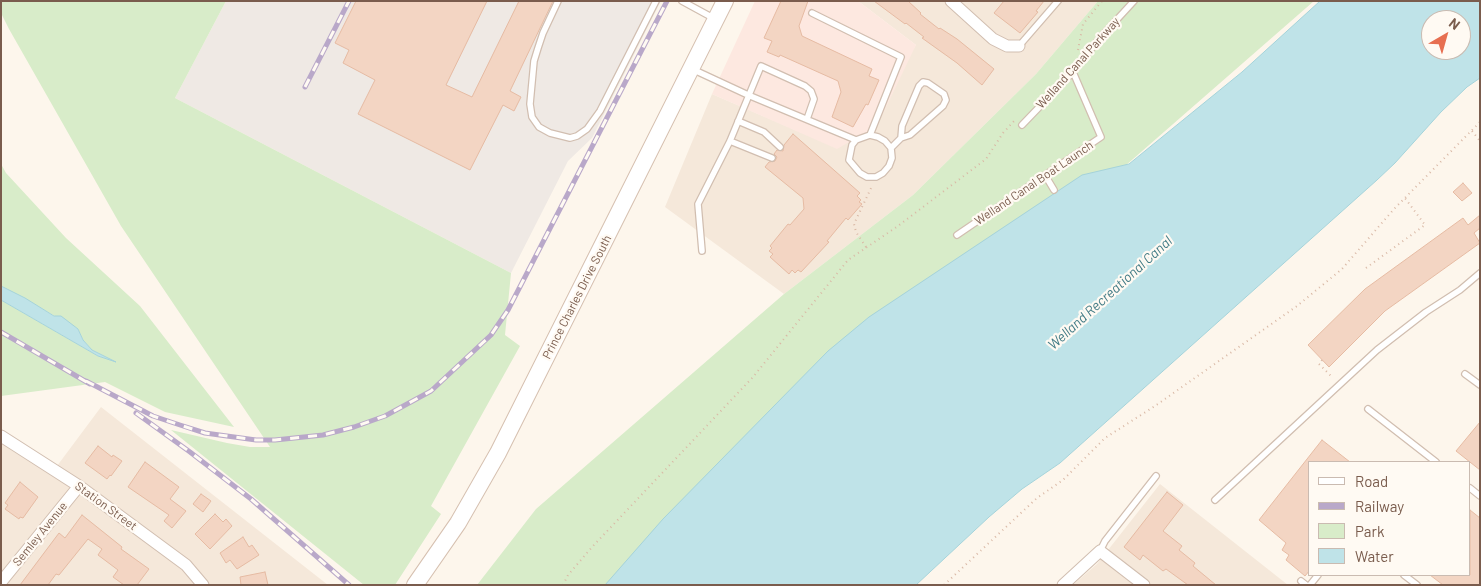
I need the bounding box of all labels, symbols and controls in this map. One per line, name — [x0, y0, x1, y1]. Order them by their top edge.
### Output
north arrow — [1421, 10, 1471, 60]
street label: Welland Canal Parkway — [1033, 14, 1123, 112]
text: N — [1446, 14, 1464, 33]
street label: Welland Canal Boat Launch — [972, 138, 1096, 228]
street label: Prince Charles Drive South — [539, 233, 615, 361]
water label: Welland Recreational Canal — [1044, 233, 1176, 353]
legend — [1308, 461, 1471, 576]
text: Road — [1355, 472, 1388, 490]
street label: Station Street — [72, 479, 140, 533]
text: Railway — [1355, 497, 1404, 515]
street label: Semley Avenue — [10, 499, 70, 569]
text: Park — [1355, 522, 1384, 540]
text: Water — [1355, 547, 1394, 565]

